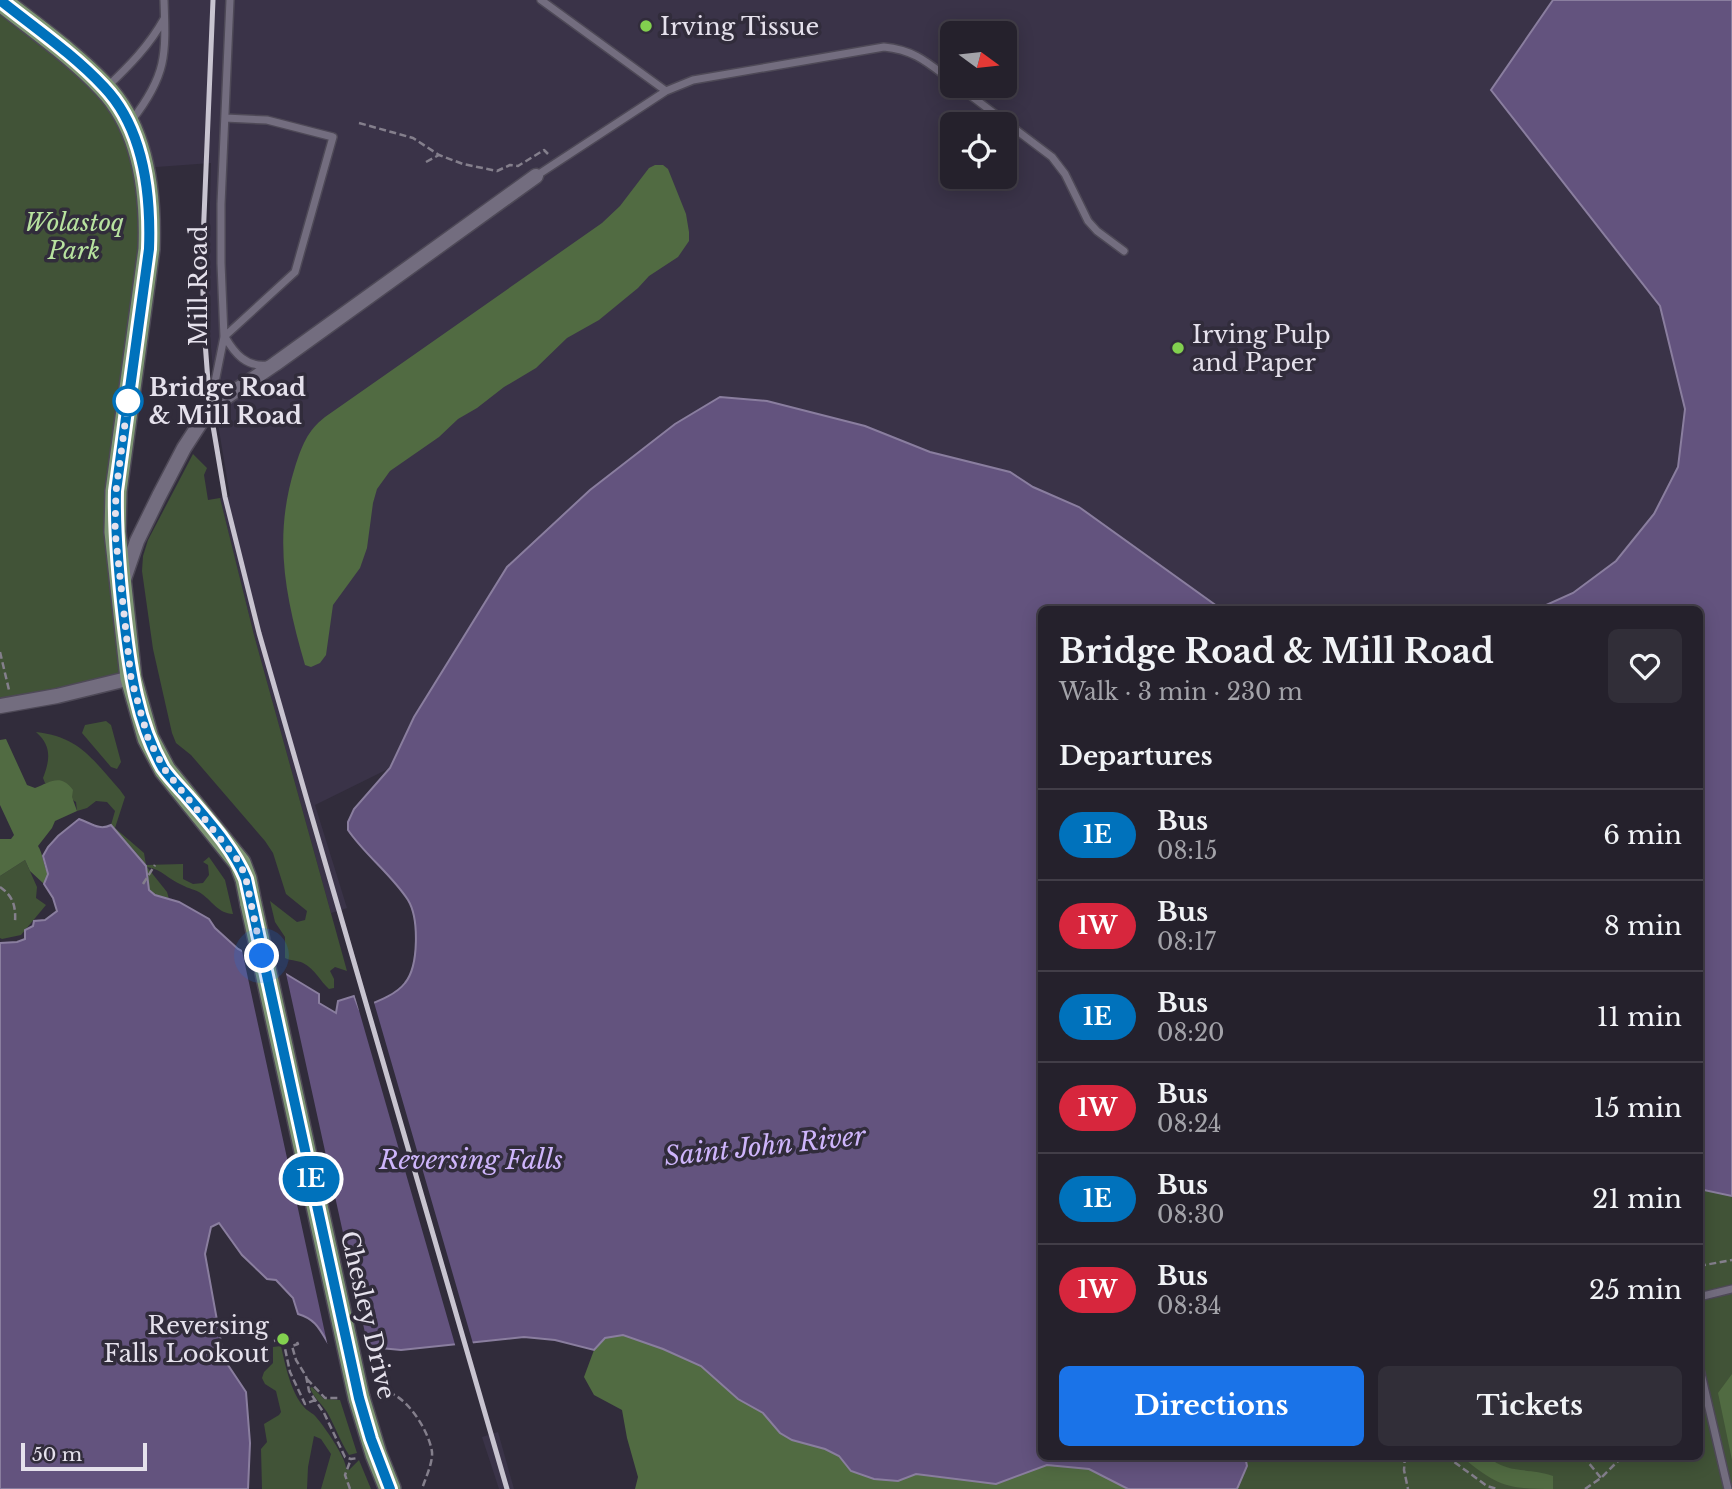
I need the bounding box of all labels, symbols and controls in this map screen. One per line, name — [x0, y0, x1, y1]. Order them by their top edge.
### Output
place label: Irving Tissue — [660, 12, 819, 41]
marker: Irving Tissue — [638, 18, 654, 34]
north arrow — [940, 21, 1017, 98]
map controls — [940, 21, 1017, 189]
button: locate — [940, 112, 1017, 189]
park label: Wolastoq Park — [24, 208, 124, 265]
street label: Mill Road — [184, 226, 213, 346]
place label: Irving Pulp and Paper — [1192, 320, 1330, 377]
marker: Irving Pulp and Paper — [1170, 340, 1186, 356]
place label: Bridge Road & Mill Road — [149, 373, 306, 430]
marker: Bridge Road & Mill Road — [113, 386, 143, 416]
button: heart — [1608, 629, 1682, 703]
text: Bridge Road & Mill Road — [1059, 631, 1494, 672]
text: Walk · 3 min · 230 m — [1059, 678, 1303, 706]
text: Departures — [1059, 740, 1213, 772]
text: Bus — [1157, 805, 1208, 837]
text: 6 min — [1603, 819, 1682, 851]
text: 1E — [1083, 820, 1112, 849]
text: 08:15 — [1157, 837, 1217, 865]
text: Bus — [1157, 896, 1208, 928]
text: 8 min — [1604, 910, 1682, 942]
text: 1W — [1078, 911, 1117, 940]
text: 08:17 — [1157, 928, 1216, 956]
your location — [244, 938, 279, 973]
text: Bus — [1157, 987, 1208, 1019]
text: 11 min — [1597, 1001, 1682, 1033]
text: 1E — [1083, 1002, 1112, 1031]
text: 08:20 — [1157, 1019, 1225, 1047]
text: Bus — [1157, 1078, 1208, 1110]
text: 15 min — [1593, 1092, 1682, 1124]
text: 1W — [1078, 1093, 1117, 1122]
text: 08:24 — [1157, 1110, 1222, 1138]
water label: Saint John River — [663, 1119, 868, 1172]
water label: Reversing Falls — [378, 1144, 563, 1176]
line badge: 1E — [280, 1156, 342, 1202]
text: 1E — [297, 1164, 325, 1193]
text: Bus — [1157, 1169, 1208, 1201]
text: 21 min — [1592, 1183, 1682, 1215]
text: 1E — [1083, 1184, 1112, 1213]
text: 08:30 — [1157, 1201, 1225, 1229]
street label: Chesley Drive — [335, 1228, 401, 1402]
text: Bus — [1157, 1260, 1208, 1292]
text: 25 min — [1589, 1274, 1682, 1306]
text: 1W — [1078, 1275, 1117, 1304]
text: 08:34 — [1157, 1292, 1222, 1320]
place label: Reversing Falls Lookout — [103, 1311, 270, 1368]
marker: Reversing Falls Lookout — [275, 1331, 291, 1347]
button: Directions — [1059, 1366, 1364, 1446]
button: Tickets — [1378, 1366, 1682, 1446]
scale bar — [21, 1440, 147, 1472]
text: 50 m — [32, 1443, 82, 1466]

